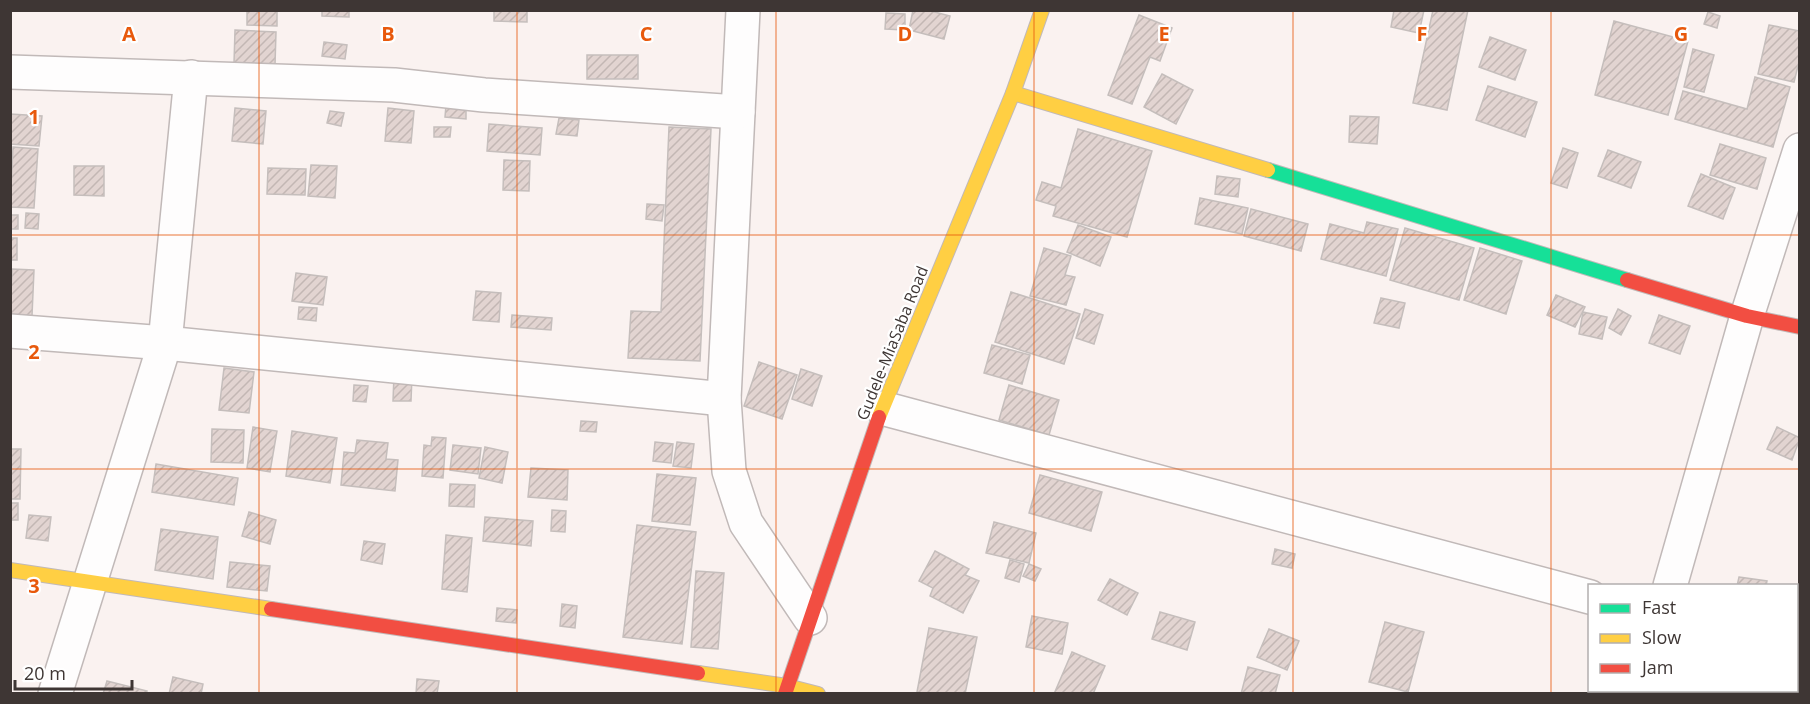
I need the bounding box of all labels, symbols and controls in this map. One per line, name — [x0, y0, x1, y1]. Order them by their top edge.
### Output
text: A — [122, 20, 136, 47]
text: B — [381, 20, 395, 47]
text: C — [640, 20, 653, 47]
text: D — [898, 20, 912, 47]
text: E — [1158, 20, 1170, 47]
text: F — [1417, 20, 1427, 47]
text: G — [1674, 20, 1688, 47]
text: 1 — [28, 103, 40, 130]
street label: Gudele-MiaSaba Road — [851, 263, 933, 423]
text: 2 — [28, 338, 40, 365]
text: 3 — [28, 572, 40, 599]
legend — [1588, 584, 1798, 692]
text: Fast — [1642, 595, 1676, 619]
text: Slow — [1642, 625, 1681, 649]
scale bar — [15, 653, 132, 691]
text: Jam — [1640, 655, 1674, 679]
text: 20 m — [24, 661, 66, 685]

